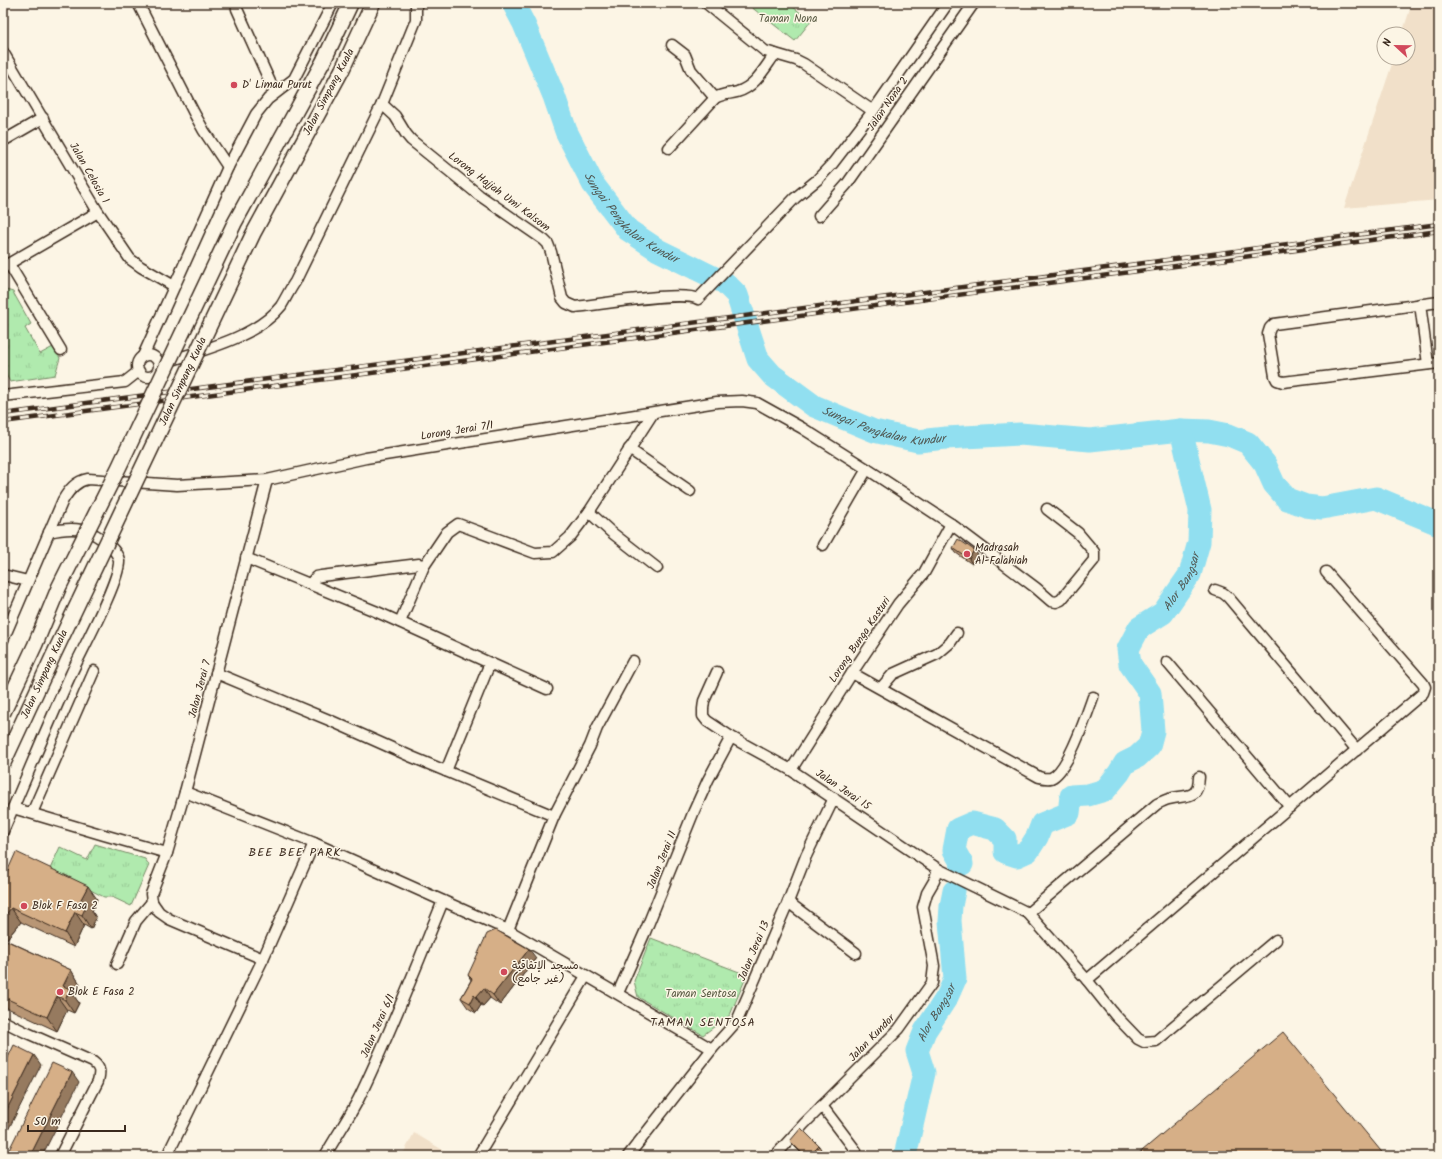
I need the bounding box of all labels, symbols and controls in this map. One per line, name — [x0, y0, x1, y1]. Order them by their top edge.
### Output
park label: Taman Nona — [759, 10, 817, 28]
north arrow — [1376, 26, 1416, 66]
text: N — [1378, 36, 1397, 49]
street label: Jalan Simpang Kuala — [298, 45, 360, 139]
street label: Jalan Nona 2 — [863, 73, 913, 135]
place label: D' Limau Purut — [242, 76, 313, 94]
marker: D' Limau Purut — [229, 80, 239, 90]
street label: Jalan Celosia 1 — [64, 139, 114, 207]
street label: Lorong Hajjah Umi Kalsom — [444, 148, 554, 237]
water label: Sungai Pengkalan Kundur — [579, 169, 684, 270]
street label: Jalan Simpang Kuala — [154, 334, 212, 429]
water label: Sungai Pengkalan Kundur — [819, 401, 949, 451]
street label: Lorong Jerai 7/1 — [419, 416, 495, 446]
place label: Madrasah Al-Falahiah — [975, 539, 1028, 570]
water label: Alor Bangsar — [1158, 548, 1206, 615]
marker: Madrasah Al-Falahiah — [962, 549, 972, 559]
street label: Lorong Bunga Kasturi — [825, 593, 896, 687]
street label: Jalan Simpang Kuala — [16, 627, 73, 722]
street label: Jalan Jerai 7 — [184, 657, 217, 720]
street label: Jalan Jerai 15 — [812, 765, 875, 816]
street label: Jalan Jerai 11 — [642, 828, 682, 892]
district label: BEE BEE PARK — [249, 843, 341, 862]
place label: Blok F Fasa 2 — [32, 897, 98, 915]
marker: Blok F Fasa 2 — [19, 901, 29, 911]
street label: Jalan Jerai 13 — [733, 918, 775, 984]
place label: مسجد الإتفاقية (غير جامع) — [512, 957, 579, 988]
marker: مسجد الإتفاقية (غير جامع) — [499, 967, 509, 977]
water label: Alor Bangsar — [912, 978, 962, 1045]
place label: Blok E Fasa 2 — [68, 983, 135, 1001]
park label: Taman Sentosa — [666, 985, 736, 1003]
marker: Blok E Fasa 2 — [55, 987, 65, 997]
street label: Jalan Jerai 6/1 — [356, 991, 400, 1061]
street label: Jalan Kundor — [845, 1009, 900, 1066]
district label: TAMAN SENTOSA — [650, 1013, 756, 1032]
scale bar — [28, 1107, 125, 1133]
text: 50 m — [34, 1112, 61, 1131]

